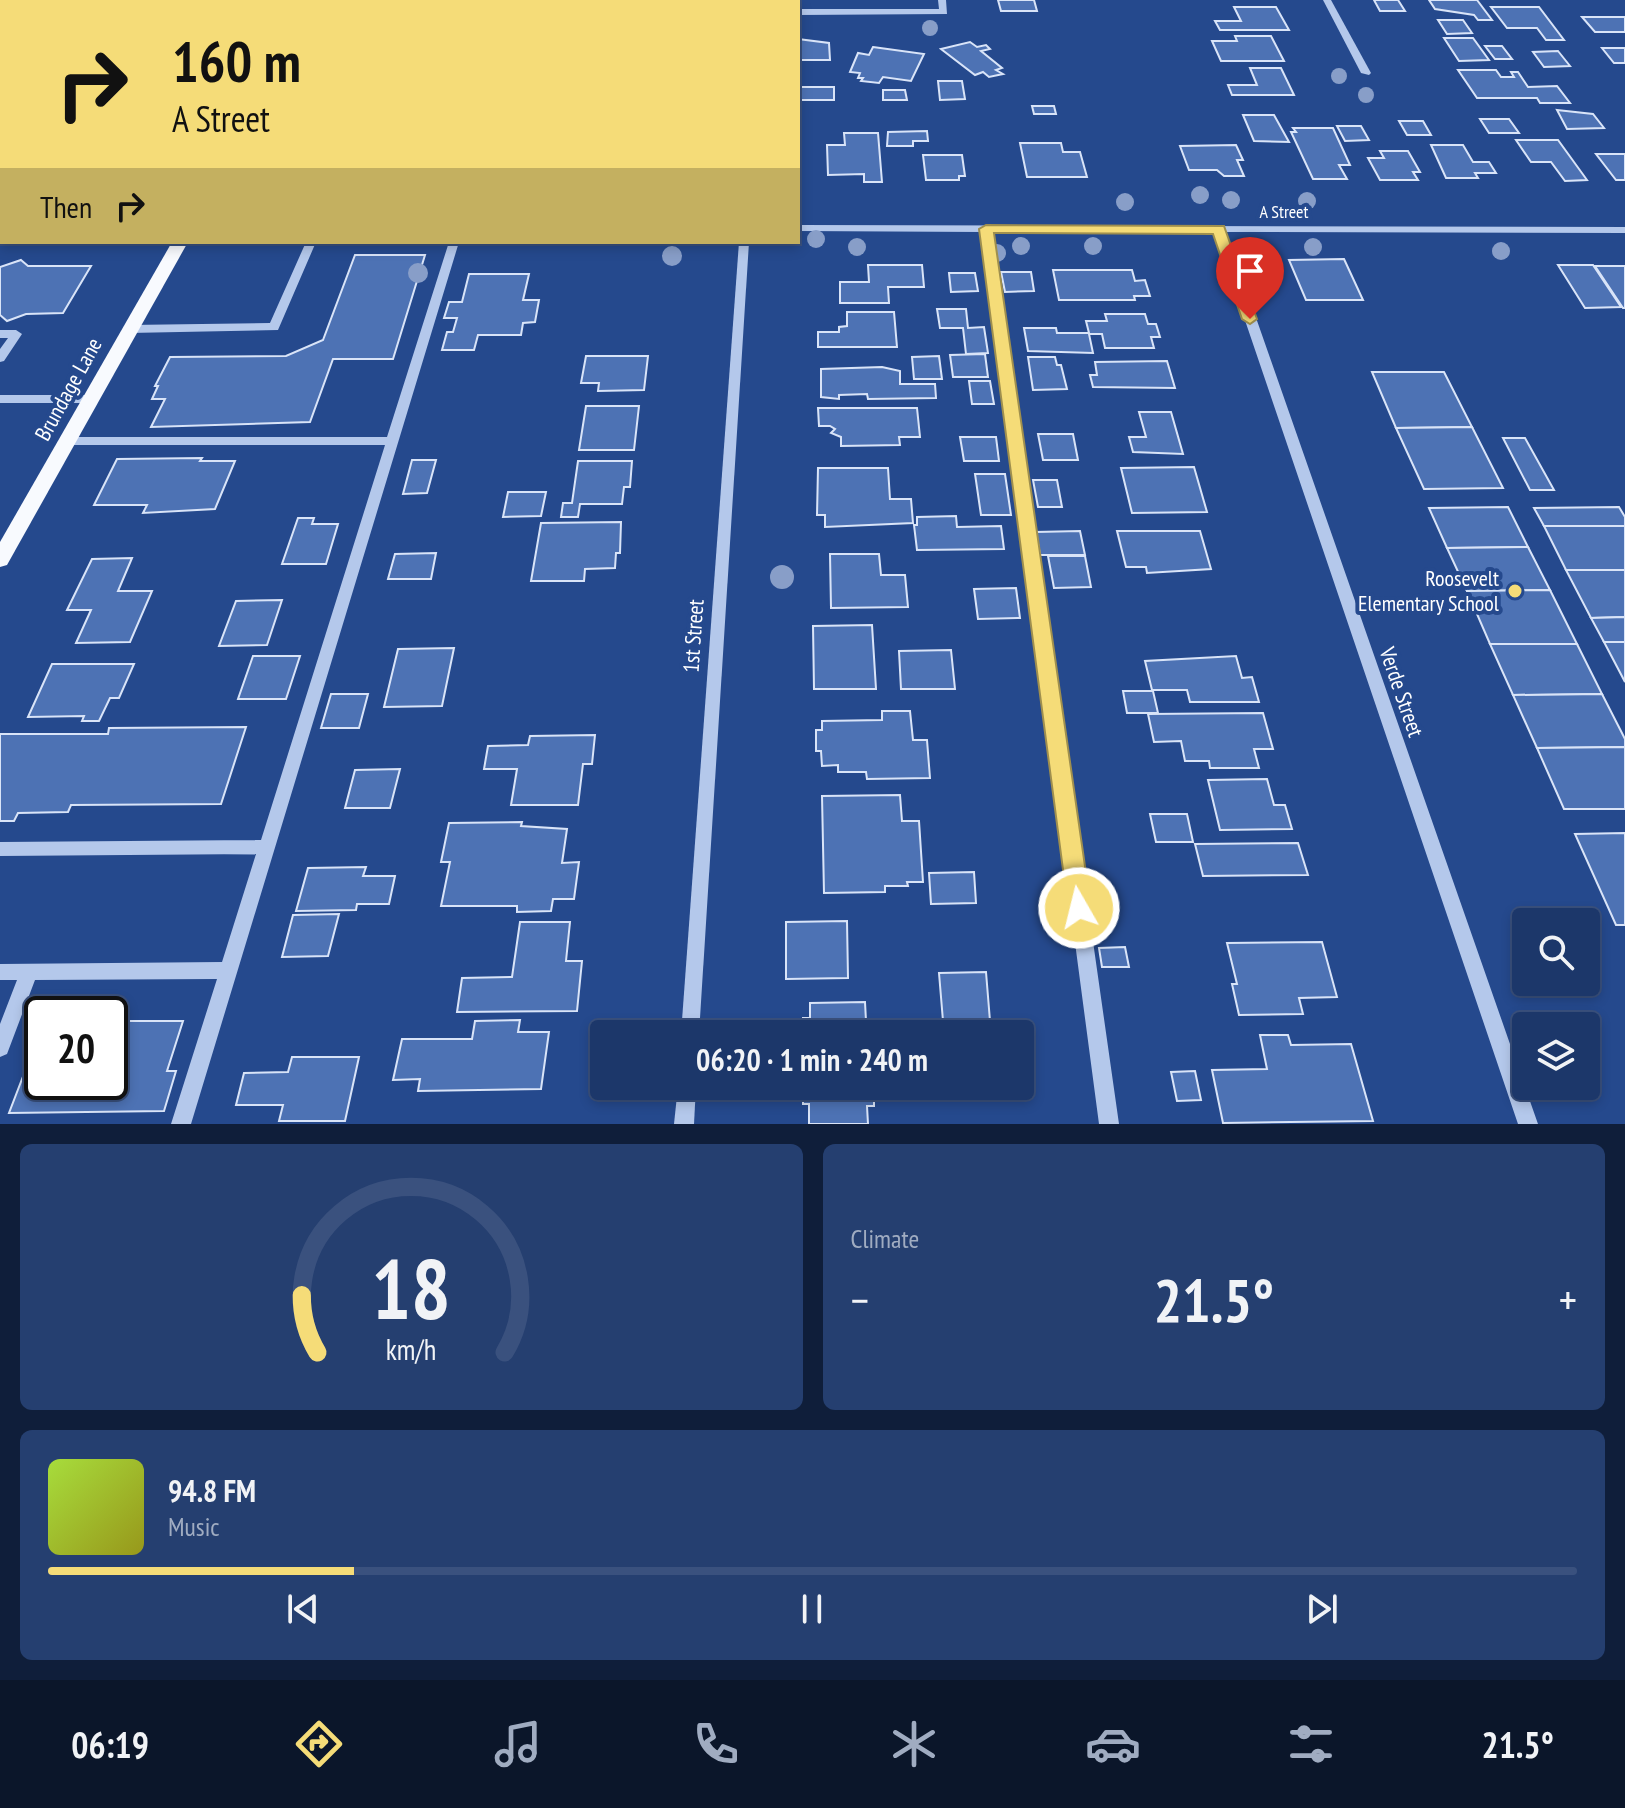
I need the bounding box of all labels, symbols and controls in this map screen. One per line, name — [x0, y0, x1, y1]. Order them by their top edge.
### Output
text: 160 m — [172, 25, 301, 97]
icon: right — [40, 32, 144, 136]
text: A Street — [172, 95, 270, 142]
icon: right — [108, 184, 152, 228]
text: Then — [40, 187, 92, 226]
street label: A Street — [1260, 200, 1309, 223]
pin — [1216, 237, 1284, 319]
icon: arrive — [1228, 249, 1272, 293]
street label: Brundage Lane — [28, 333, 108, 445]
place label: Roosevelt Elementary School — [1358, 564, 1500, 617]
marker: Roosevelt Elementary School — [1506, 582, 1524, 600]
street label: 1st Street — [676, 598, 710, 674]
street label: Verde Street — [1373, 643, 1430, 741]
position arrow — [1037, 866, 1121, 950]
map controls — [1512, 908, 1600, 1100]
button: search — [1512, 908, 1600, 996]
speed limit sign: 20 — [24, 996, 128, 1100]
button: layers — [1512, 1012, 1600, 1100]
text: 06:20 · 1 min · 240 m — [696, 1040, 928, 1079]
text: Climate — [851, 1222, 919, 1255]
text: 18 — [371, 1234, 451, 1342]
text: 21.5° — [1153, 1261, 1274, 1339]
text: − — [851, 1271, 869, 1328]
text: + — [1559, 1271, 1577, 1328]
text: km/h — [386, 1331, 437, 1368]
text: 94.8 FM — [168, 1471, 256, 1510]
text: Music — [168, 1510, 220, 1543]
icon: previous — [281, 1587, 325, 1631]
icon: pause — [790, 1587, 834, 1631]
icon: next — [1300, 1587, 1344, 1631]
icon: directions — [291, 1716, 347, 1772]
icon: music — [490, 1716, 546, 1772]
icon: phone — [688, 1716, 744, 1772]
icon: climate — [886, 1716, 942, 1772]
icon: car — [1085, 1716, 1141, 1772]
icon: filters — [1283, 1716, 1339, 1772]
text: 06:19 — [71, 1721, 149, 1768]
text: 21.5° — [1481, 1721, 1554, 1768]

